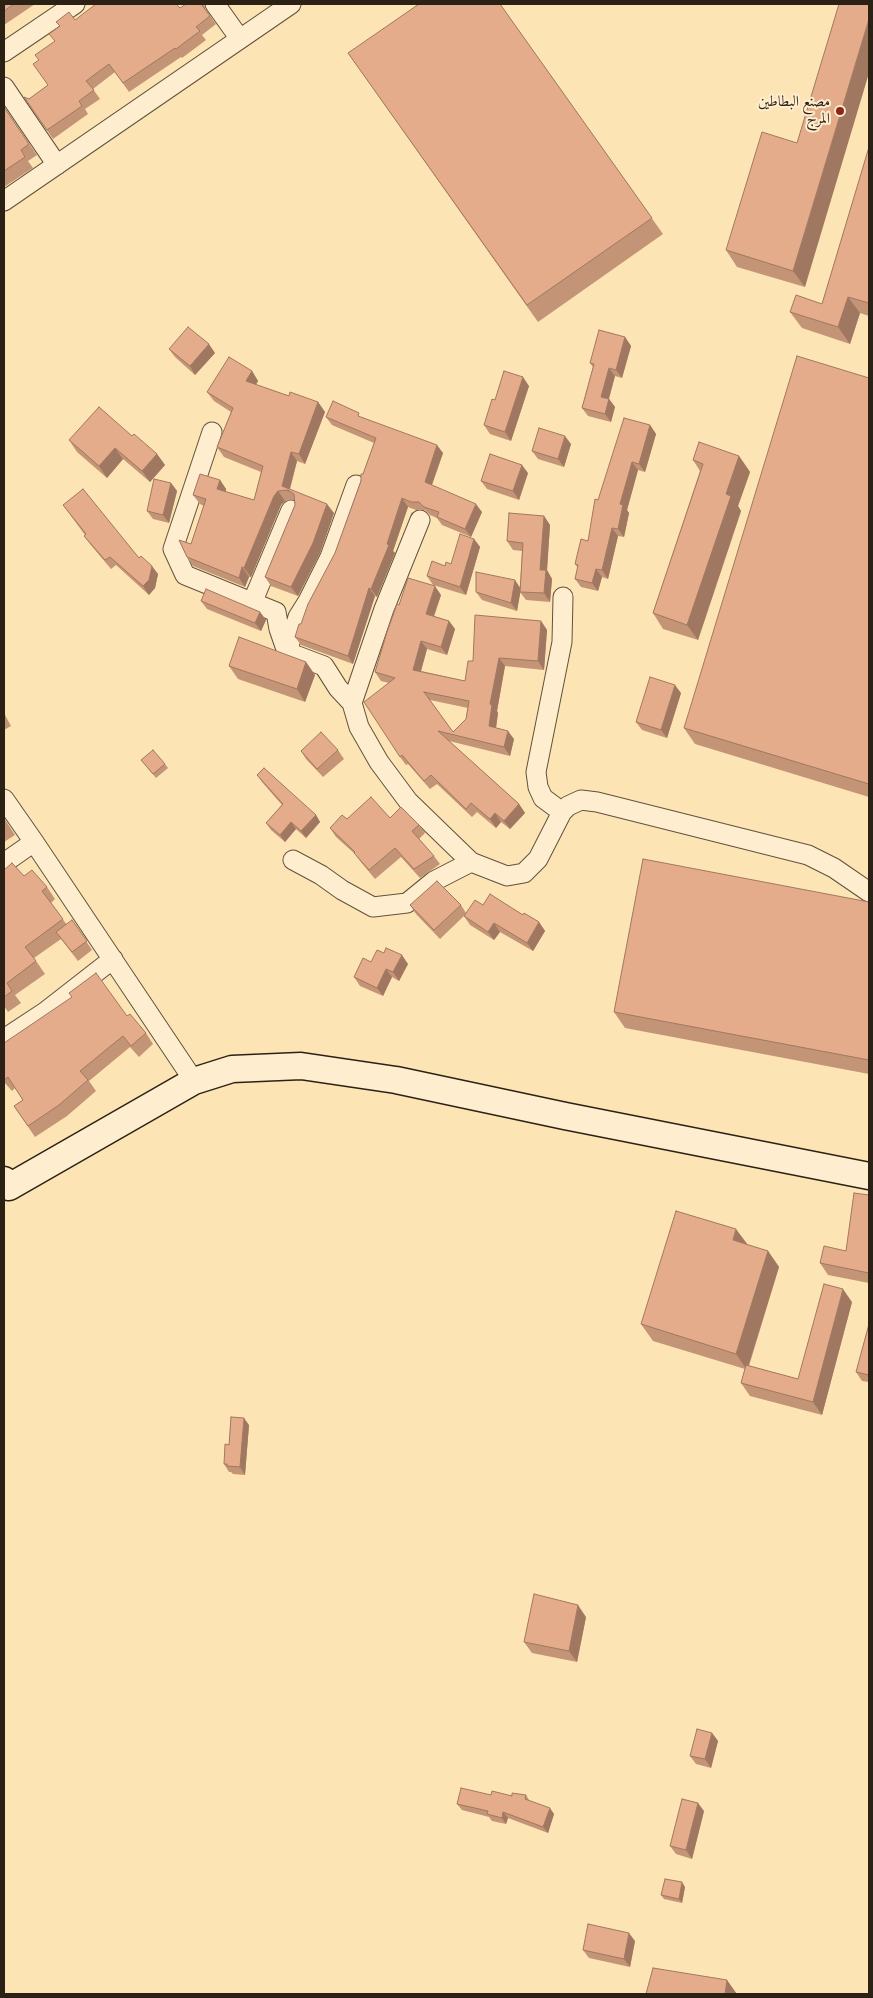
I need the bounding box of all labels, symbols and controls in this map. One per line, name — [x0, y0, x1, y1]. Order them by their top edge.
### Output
place label: مصنع البطاطين المرج — [758, 93, 830, 128]
marker: مصنع البطاطين المرج — [834, 105, 846, 117]

